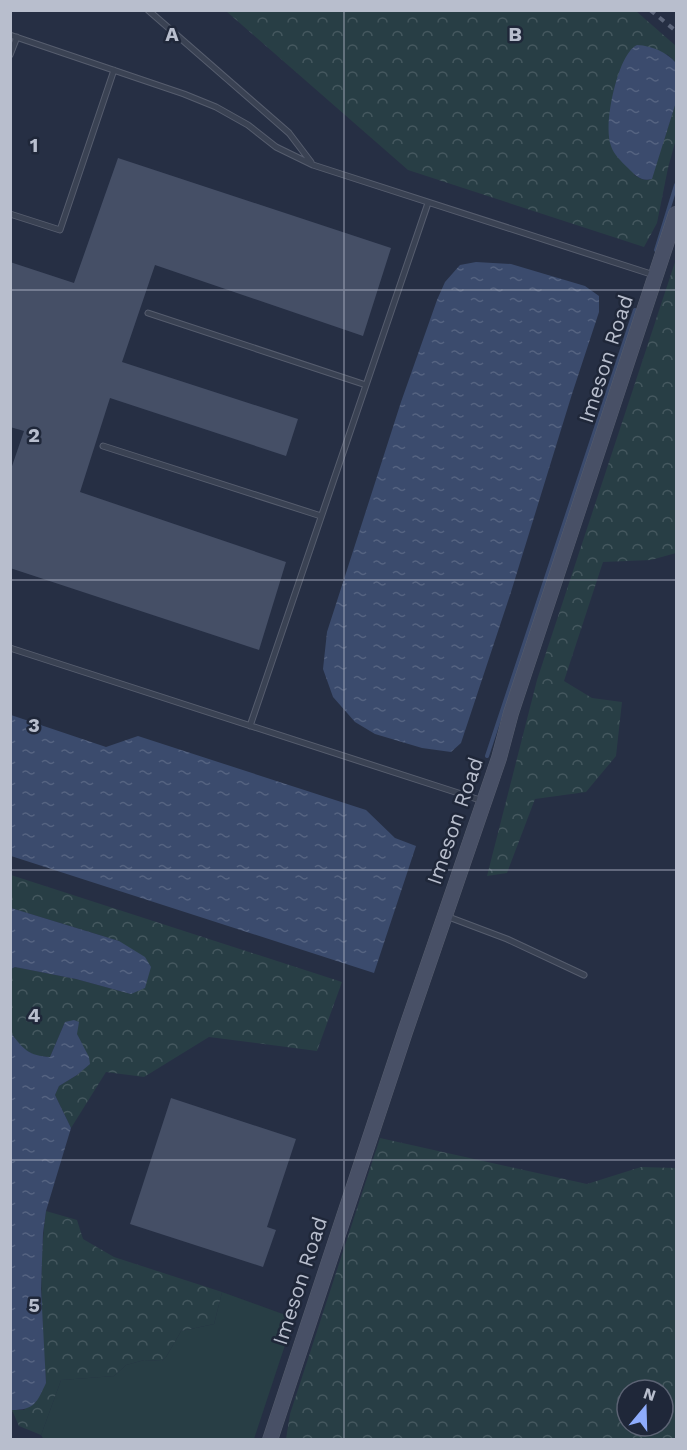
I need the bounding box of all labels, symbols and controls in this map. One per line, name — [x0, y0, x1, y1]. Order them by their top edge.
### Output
text: A — [165, 22, 179, 46]
text: B — [508, 22, 522, 46]
text: 1 — [30, 133, 38, 157]
street label: Imeson Road — [573, 292, 638, 426]
text: 2 — [28, 423, 40, 447]
text: 3 — [28, 713, 40, 737]
street label: Imeson Road — [421, 754, 488, 888]
text: 4 — [28, 1003, 41, 1027]
street label: Imeson Road — [267, 1214, 332, 1348]
text: 5 — [28, 1293, 40, 1317]
north arrow — [615, 1378, 675, 1438]
text: N — [641, 1383, 658, 1405]

